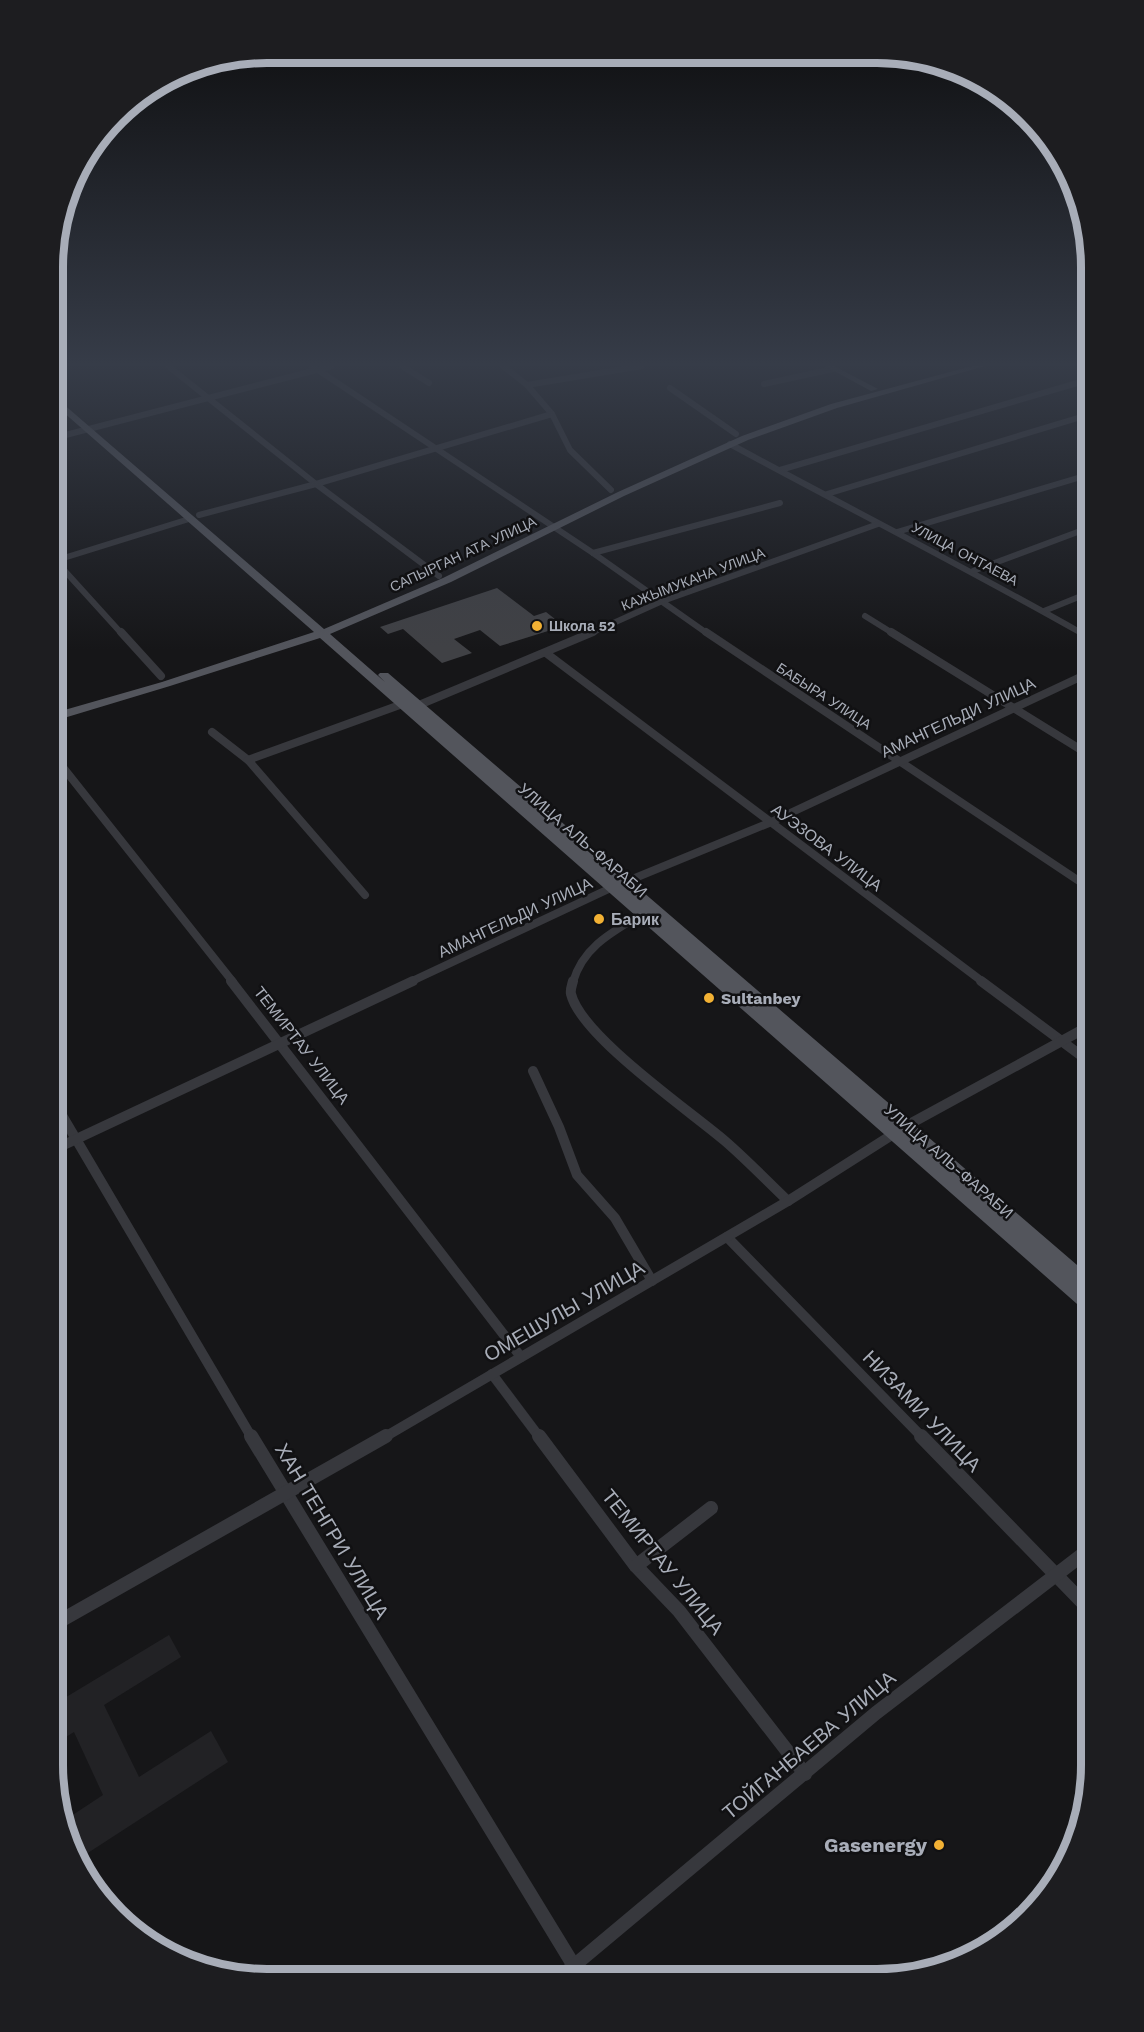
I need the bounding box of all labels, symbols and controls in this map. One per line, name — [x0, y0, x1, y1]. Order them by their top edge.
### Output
street label: САПЫРГАН АТА УЛИЦА — [387, 513, 539, 595]
street label: УЛИЦА ОНТАЕВА — [909, 519, 1021, 589]
street label: КАЖЫМУКАНА УЛИЦА — [619, 544, 768, 614]
place label: Школа 52 — [549, 618, 615, 634]
marker: Школа 52 — [530, 619, 544, 633]
street label: БАБЫРА УЛИЦА — [774, 659, 875, 733]
street label: АМАНГЕЛЬДИ УЛИЦА — [878, 673, 1039, 762]
street label: УЛИЦА АЛЬ-ФАРАБИ — [514, 779, 651, 902]
street label: АУЭЗОВА УЛИЦА — [768, 800, 886, 895]
street label: АМАНГЕЛЬДИ УЛИЦА — [435, 873, 596, 962]
place label: Барик — [611, 910, 660, 929]
marker: Барик — [592, 912, 606, 926]
street label: ТЕМИРТАУ УЛИЦА — [250, 983, 354, 1108]
place label: Sultanbey — [721, 989, 801, 1008]
marker: Sultanbey — [702, 991, 716, 1005]
street label: УЛИЦА АЛЬ-ФАРАБИ — [880, 1100, 1017, 1223]
street label: ОМЕШУЛЫ УЛИЦА — [480, 1255, 649, 1367]
street label: НИЗАМИ УЛИЦА — [858, 1345, 987, 1477]
street label: ХАН ТЕНГРИ УЛИЦА — [270, 1439, 394, 1624]
street label: ТЕМИРТАУ УЛИЦА — [597, 1484, 729, 1640]
street label: ТОЙГАНБАЕВА УЛИЦА — [718, 1665, 901, 1824]
place label: Gasenergy — [824, 1833, 928, 1857]
marker: Gasenergy — [932, 1838, 946, 1852]

